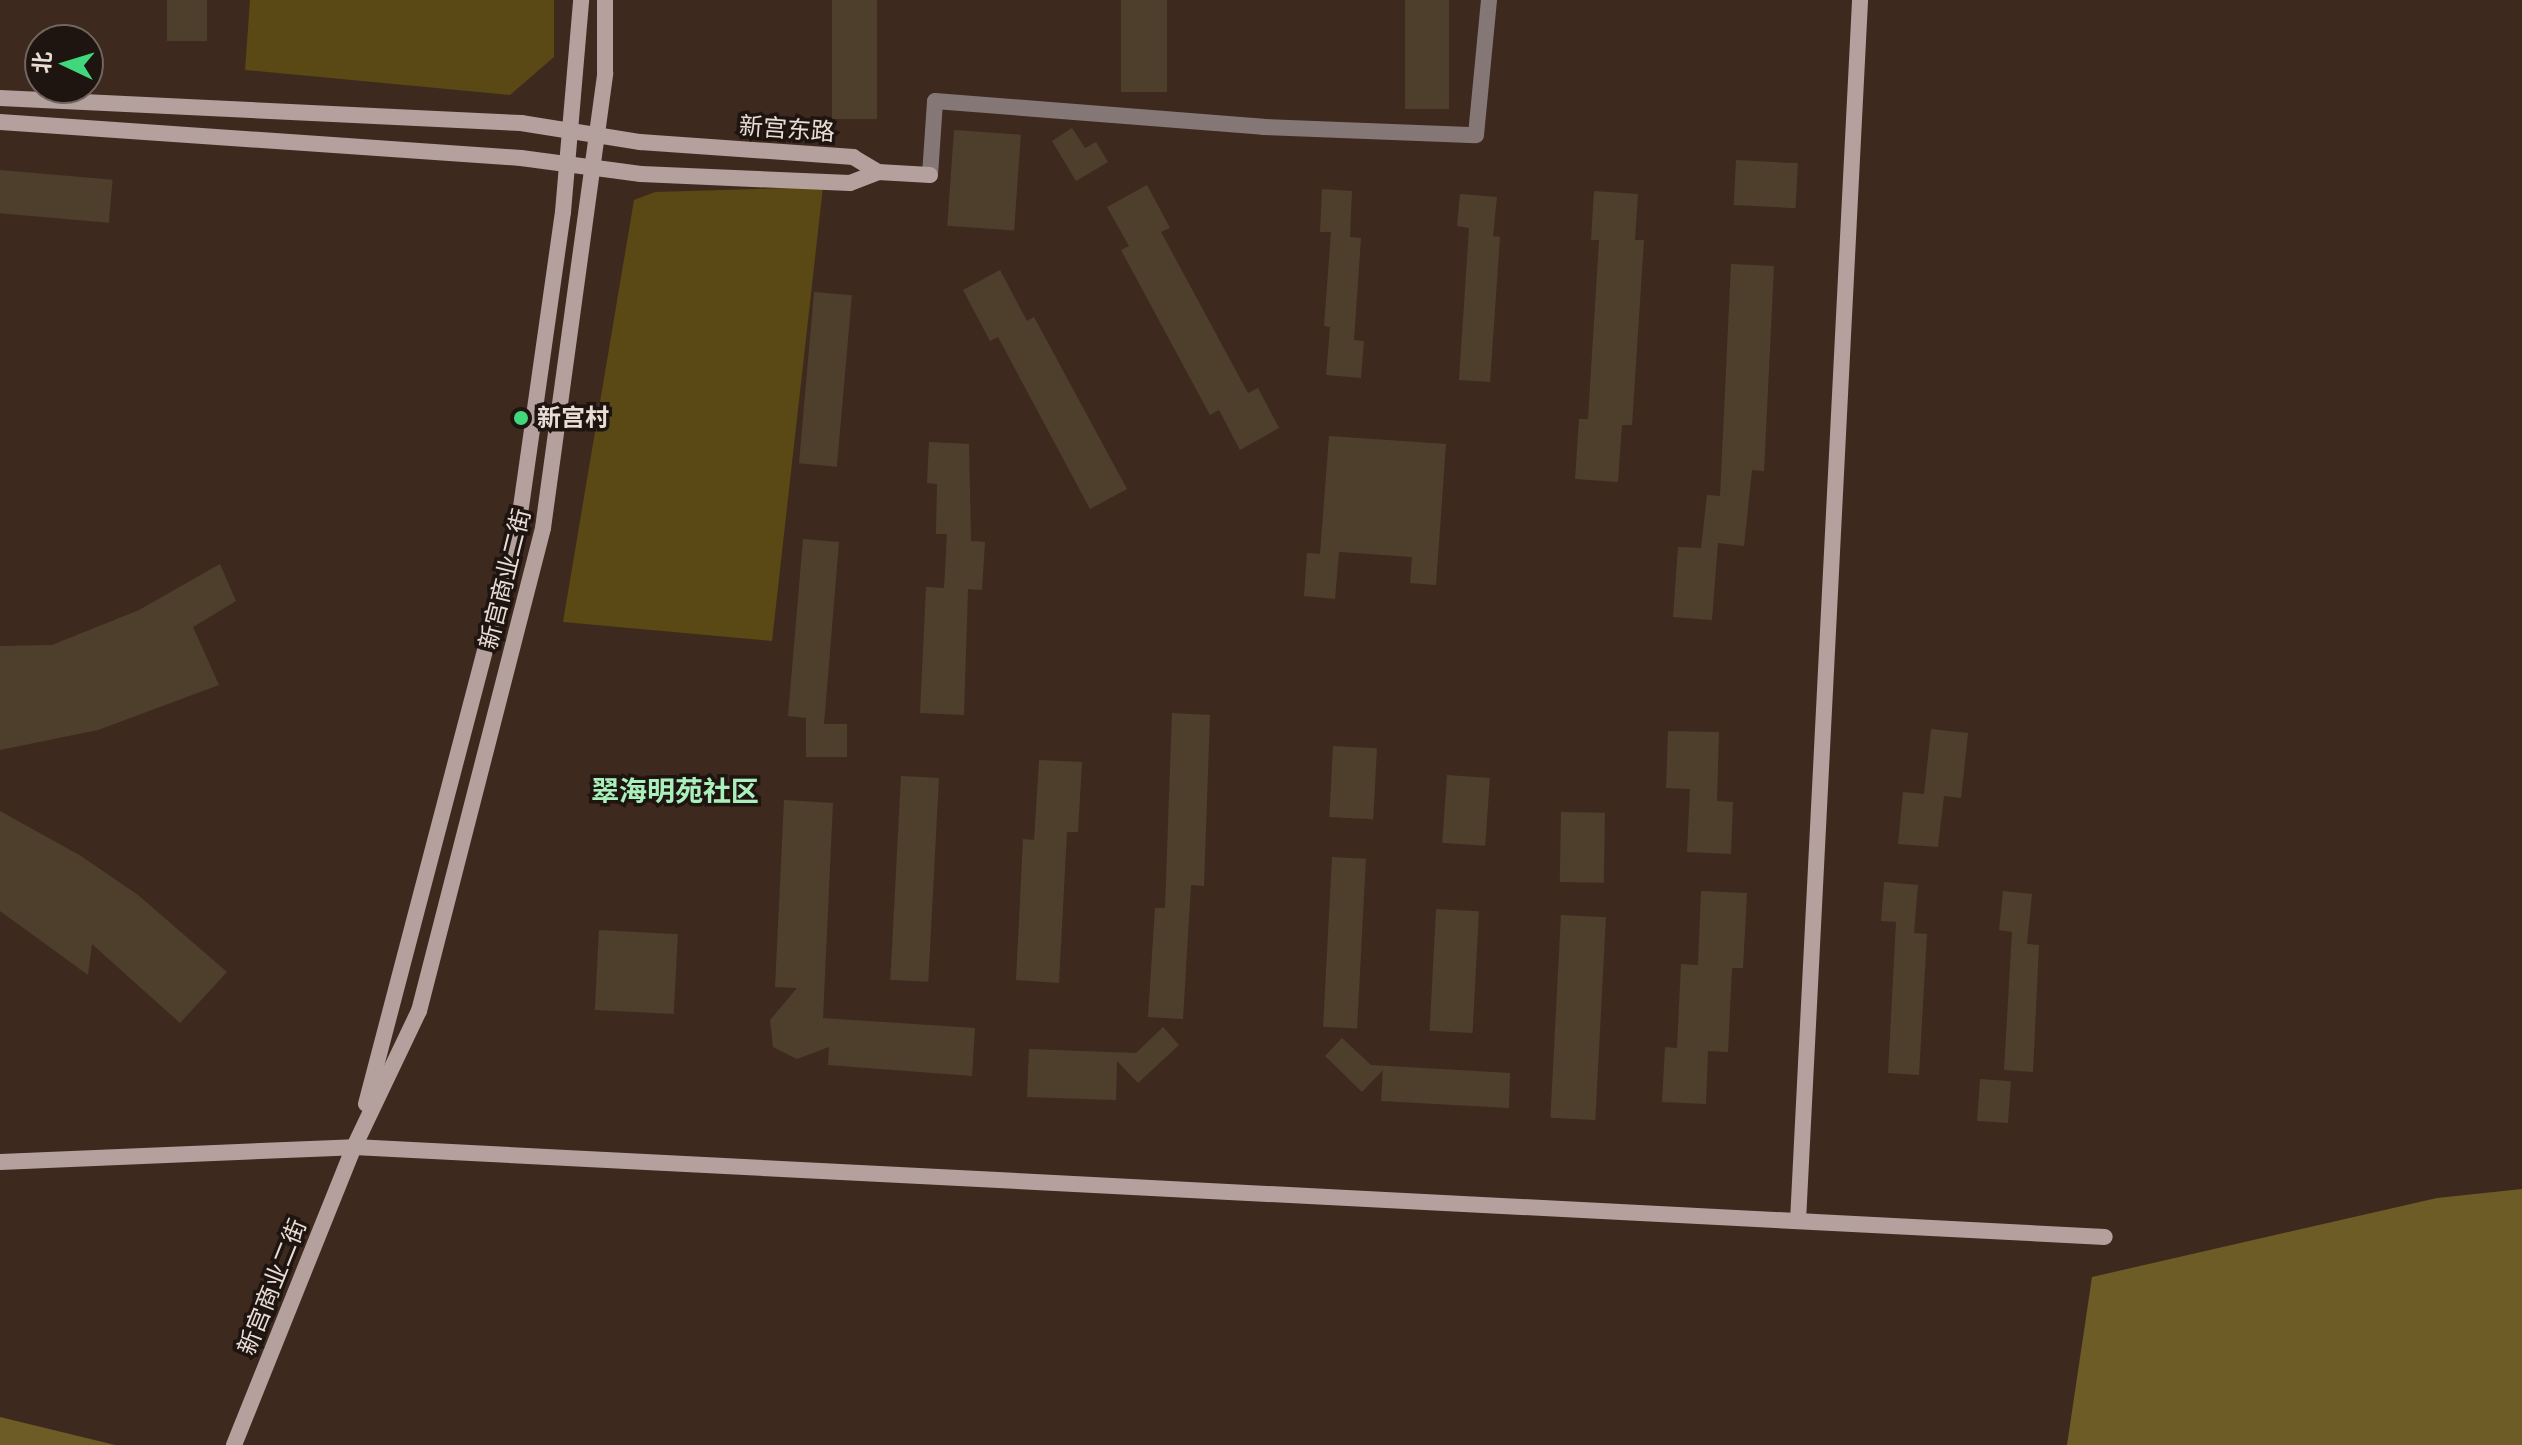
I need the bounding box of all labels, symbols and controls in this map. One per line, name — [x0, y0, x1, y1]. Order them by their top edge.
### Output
north arrow — [24, 24, 104, 104]
text: 北 — [26, 50, 58, 75]
street label: 新宫东路 — [738, 111, 836, 147]
place label: 新宫村 — [537, 404, 609, 432]
marker: 新宫村 — [512, 409, 530, 427]
street label: 新宫商业二街 — [474, 506, 536, 652]
district label: 翠海明苑社区 — [591, 774, 759, 808]
street label: 新宫商业二街 — [232, 1215, 312, 1359]

